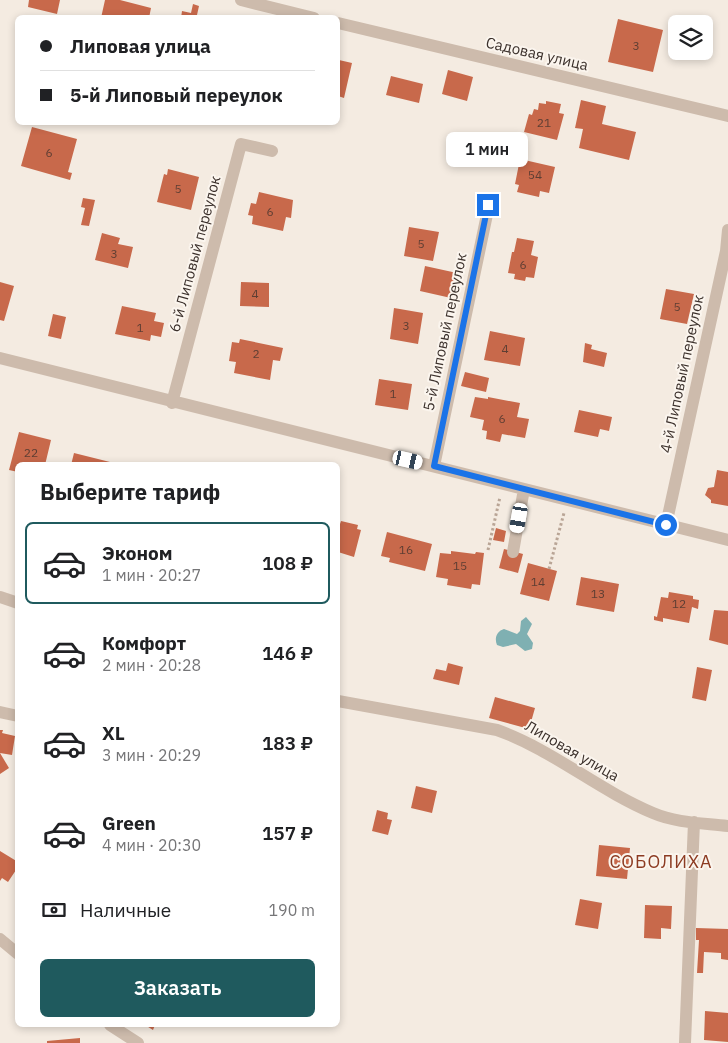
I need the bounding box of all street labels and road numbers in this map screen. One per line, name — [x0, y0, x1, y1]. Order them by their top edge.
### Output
street label: Садовая улица — [484, 33, 590, 75]
street label: 6-й Липовый переулок — [164, 174, 225, 334]
street label: 5-й Липовый переулок — [418, 251, 471, 413]
street label: 4-й Липовый переулок — [655, 293, 708, 455]
street label: Липовая улица — [522, 716, 623, 785]

